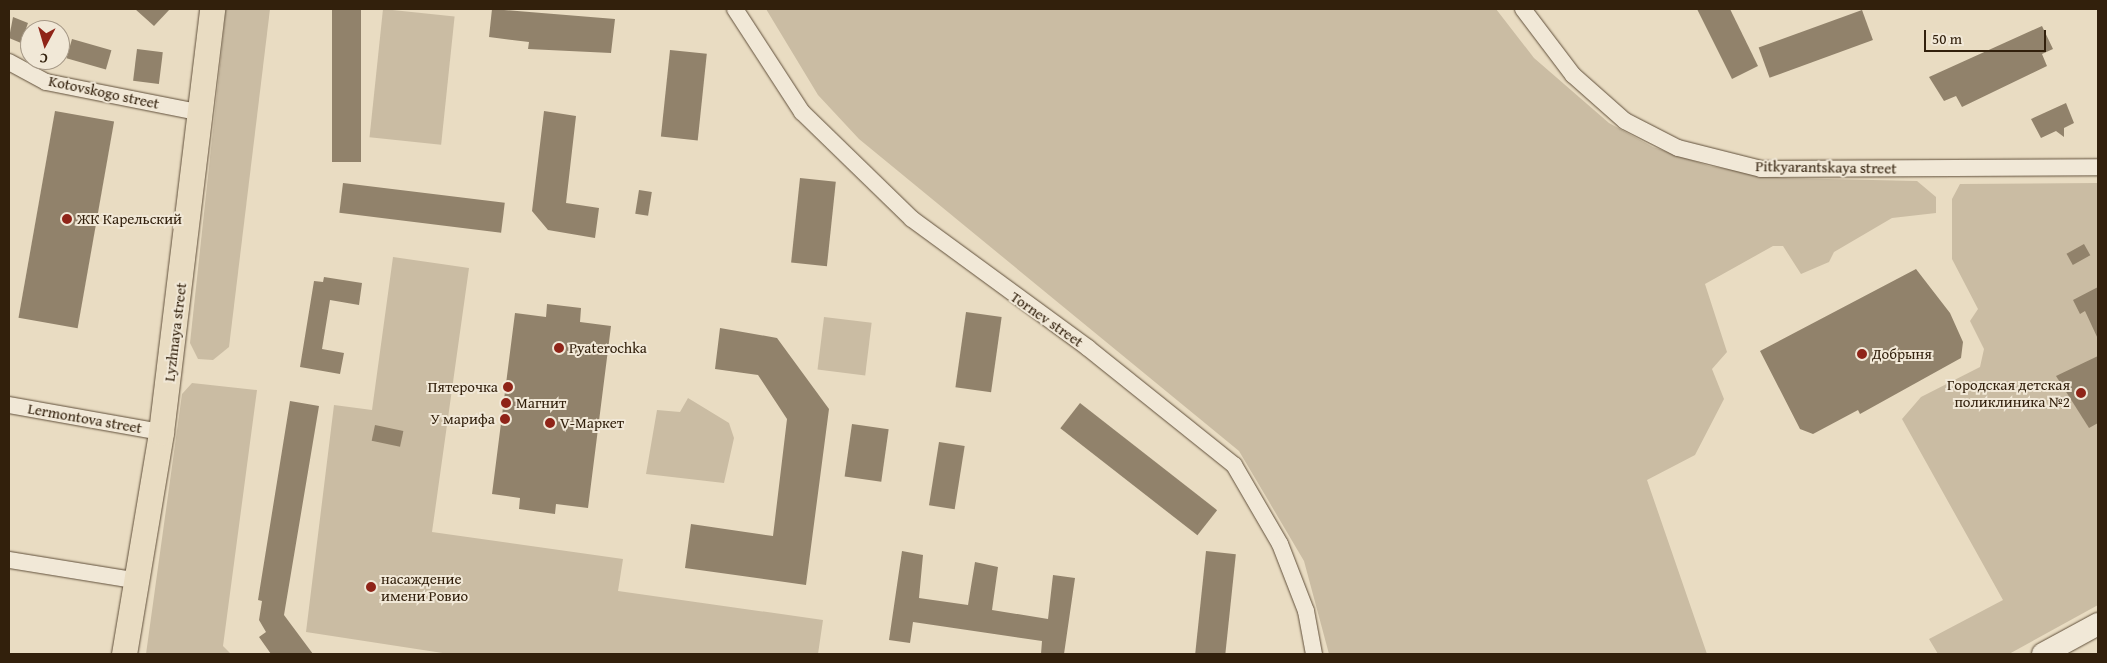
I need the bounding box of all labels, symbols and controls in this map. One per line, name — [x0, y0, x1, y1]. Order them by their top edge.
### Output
north arrow — [20, 20, 70, 70]
scale bar — [1927, 20, 2050, 52]
text: 50 m — [1932, 28, 1962, 49]
text: С — [39, 49, 49, 69]
street label: Kotovskogo street — [47, 71, 161, 113]
street label: Pitkyarantskaya street — [1755, 157, 1897, 177]
place label: ЖК Карельский — [77, 210, 182, 228]
marker: ЖК Карельский — [61, 213, 73, 225]
street label: Lyzhnaya street — [160, 282, 190, 382]
street label: Tornev street — [1007, 287, 1087, 351]
place label: Pyaterochka — [569, 339, 647, 357]
marker: Pyaterochka — [553, 342, 565, 354]
place label: Добрыня — [1872, 345, 1932, 363]
marker: Добрыня — [1856, 348, 1868, 360]
place label: Городская детская поликлиника №2 — [1947, 375, 2070, 410]
place label: Пятерочка — [428, 378, 498, 396]
marker: Пятерочка — [502, 381, 514, 393]
marker: Городская детская поликлиника №2 — [2074, 386, 2088, 400]
place label: Магнит — [516, 394, 566, 412]
marker: Магнит — [500, 397, 512, 409]
street label: Lermontova street — [26, 399, 144, 437]
place label: У марифа — [430, 410, 495, 428]
marker: У марифа — [499, 413, 511, 425]
place label: V-Маркет — [560, 414, 624, 432]
marker: V-Маркет — [544, 417, 556, 429]
place label: насаждение имени Ровио — [381, 569, 468, 604]
marker: насаждение имени Ровио — [365, 581, 377, 593]

